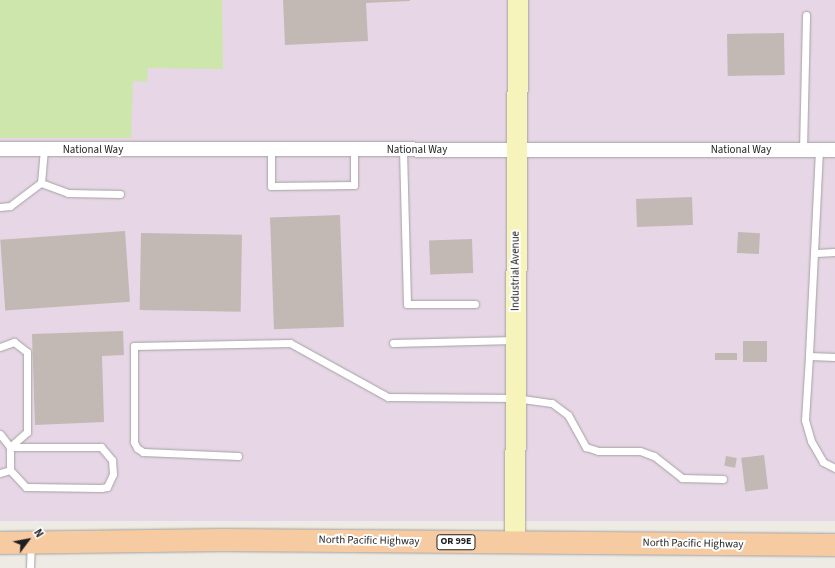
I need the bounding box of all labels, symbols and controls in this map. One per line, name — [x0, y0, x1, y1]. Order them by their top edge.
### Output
street label: National Way — [63, 143, 123, 157]
street label: National Way — [387, 143, 447, 157]
street label: National Way — [711, 143, 771, 157]
street label: Industrial Avenue — [509, 231, 523, 311]
north arrow — [8, 520, 48, 560]
text: N — [30, 526, 47, 540]
street label: North Pacific Highway — [318, 534, 420, 548]
road number: OR 99E — [436, 534, 476, 550]
street label: North Pacific Highway — [642, 537, 744, 551]

